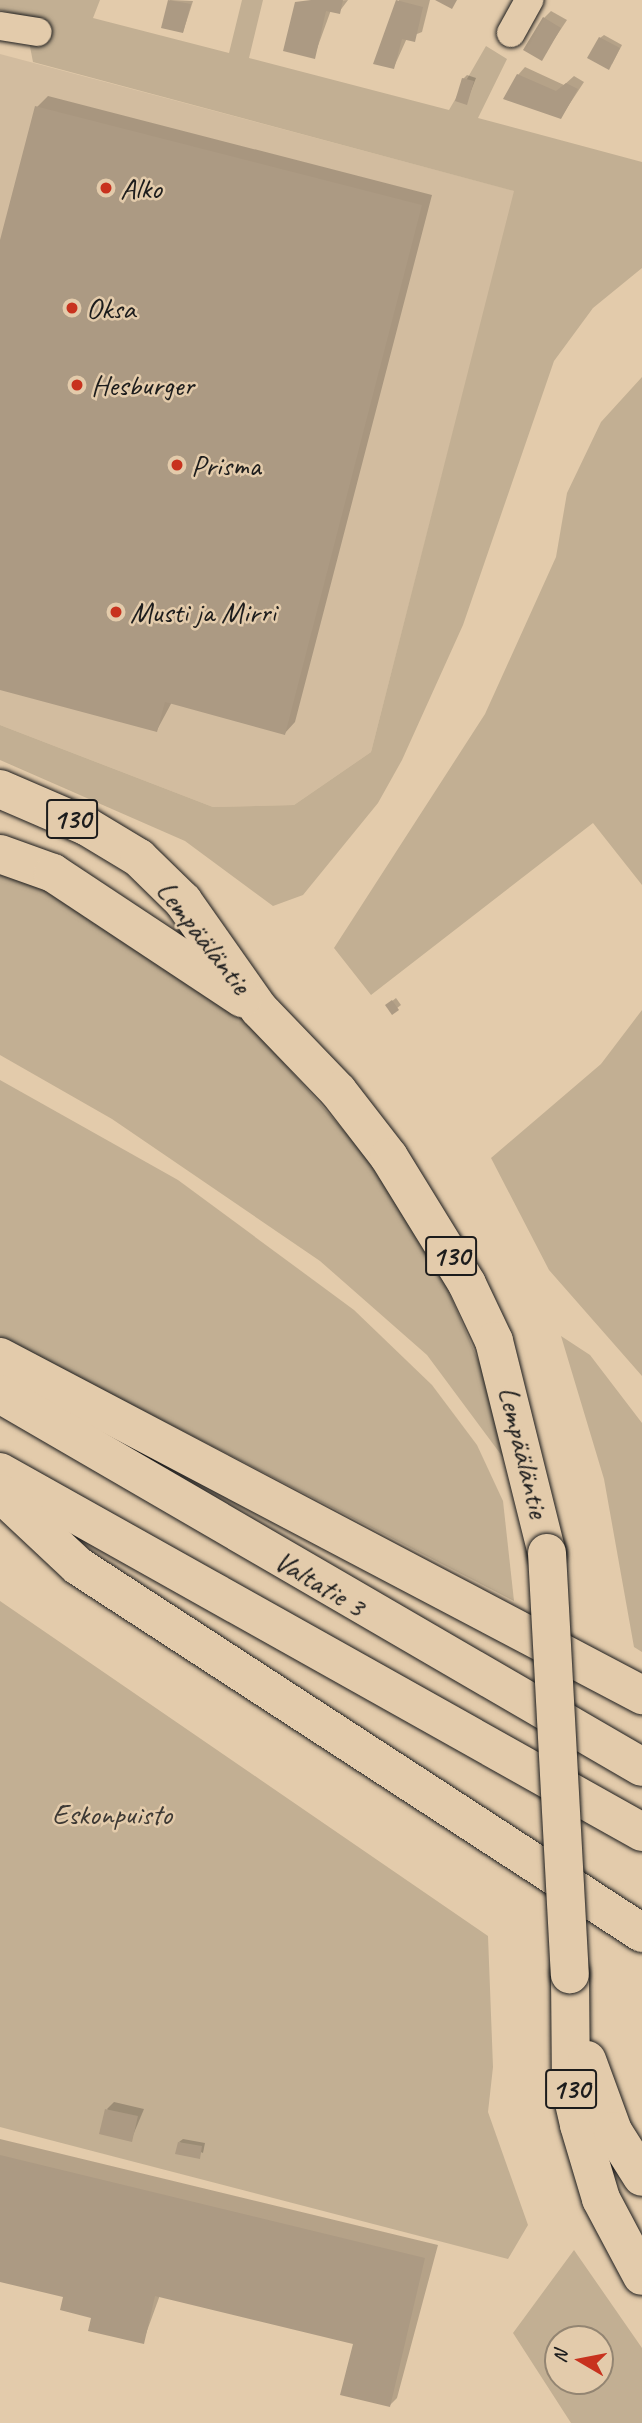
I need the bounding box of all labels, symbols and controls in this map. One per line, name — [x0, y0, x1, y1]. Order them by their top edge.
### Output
place label: Alko — [120, 170, 162, 206]
marker: Alko — [98, 180, 114, 196]
place label: Oksa — [86, 290, 135, 326]
marker: Oksa — [64, 300, 80, 316]
place label: Hesburger — [91, 367, 194, 403]
marker: Hesburger — [69, 377, 85, 393]
place label: Prisma — [191, 447, 261, 483]
marker: Prisma — [169, 457, 185, 473]
place label: Musti ja Mirri — [130, 594, 277, 630]
marker: Musti ja Mirri — [108, 604, 124, 620]
road number: 130 — [46, 794, 98, 844]
street label: Lempääläntie — [149, 873, 259, 1001]
road number: 130 — [425, 1232, 477, 1280]
street label: Lempääläntie — [490, 1383, 558, 1521]
street label: Valtatie 3 — [268, 1542, 372, 1624]
park label: Eskonpuisto — [52, 1796, 172, 1832]
road number: 130 — [545, 2064, 597, 2114]
north arrow — [544, 2325, 614, 2395]
text: N — [547, 2349, 573, 2365]

